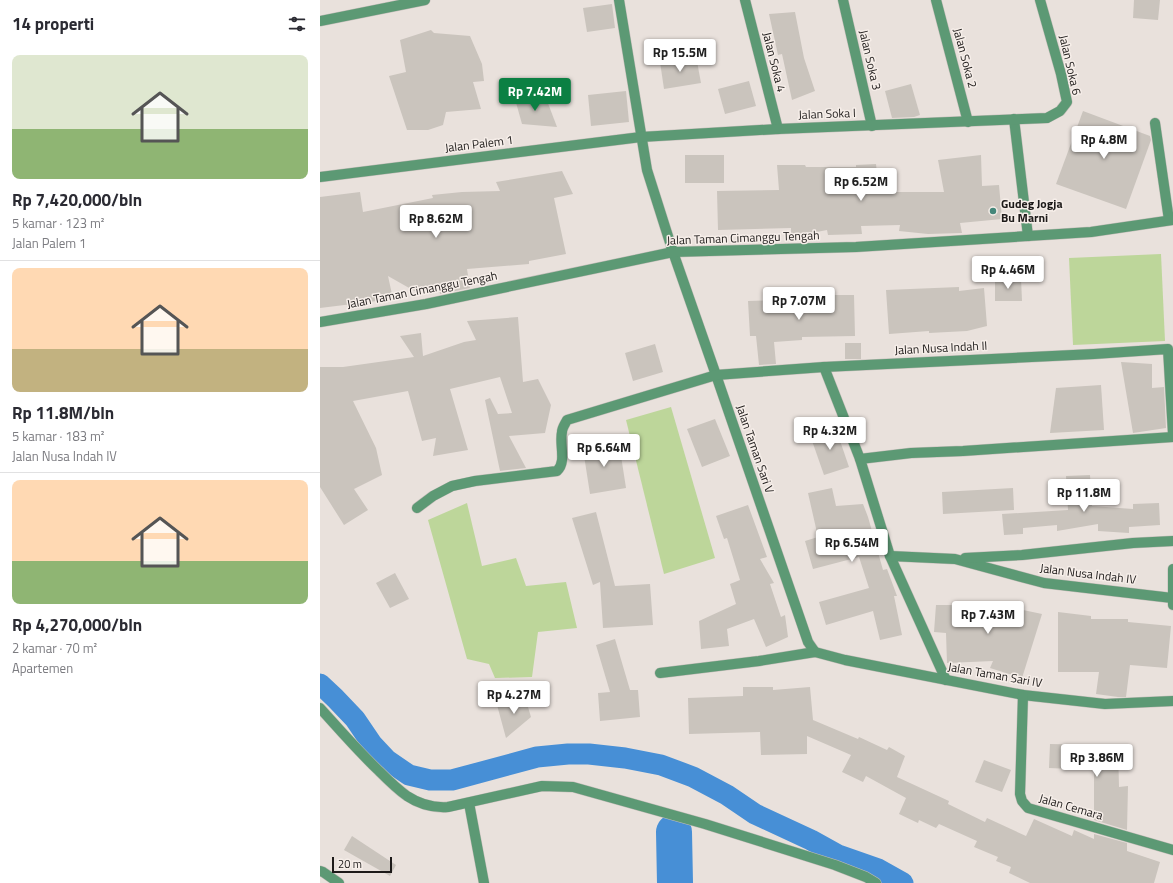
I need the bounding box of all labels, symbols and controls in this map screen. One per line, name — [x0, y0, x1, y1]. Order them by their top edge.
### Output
text: 14 properti — [12, 11, 94, 37]
icon: filters — [286, 13, 308, 35]
street label: Jalan Soka 2 — [948, 26, 983, 90]
street label: Jalan Soka 3 — [854, 28, 887, 92]
street label: Jalan Soka 4 — [758, 30, 791, 94]
street label: Jalan Soka 6 — [1054, 33, 1087, 97]
pin: Rp 15.5M — [639, 39, 721, 73]
text: Rp 15.5M — [653, 42, 707, 62]
pin: Rp 7.42M — [494, 78, 576, 112]
icon: home — [124, 81, 196, 153]
text: Rp 7.42M — [508, 81, 562, 101]
street label: Jalan Soka I — [798, 103, 856, 124]
pin: Rp 4.8M — [1067, 126, 1141, 160]
text: Rp 4.8M — [1080, 129, 1128, 149]
street label: Jalan Palem 1 — [444, 130, 514, 157]
pin: Rp 6.52M — [820, 168, 902, 202]
text: Rp 6.52M — [834, 171, 888, 191]
text: Rp 7,420,000/bln — [12, 187, 142, 213]
place label: Gudeg Jogja Bu Marni — [1001, 194, 1063, 227]
pin: Rp 8.62M — [395, 205, 477, 239]
marker: Gudeg Jogja Bu Marni — [988, 206, 998, 216]
text: Rp 8.62M — [409, 208, 463, 228]
text: 5 kamar · 123 m² — [12, 213, 104, 233]
street label: Jalan Taman Cimanggu Tengah — [666, 225, 820, 250]
text: Jalan Palem 1 — [12, 233, 86, 253]
pin: Rp 4.46M — [967, 256, 1049, 290]
text: Rp 4.46M — [981, 259, 1035, 279]
street label: Jalan Taman Cimanggu Tengah — [345, 266, 499, 313]
pin: Rp 7.07M — [758, 287, 840, 321]
text: Rp 7.07M — [772, 290, 826, 310]
icon: home — [124, 294, 196, 366]
street label: Jalan Nusa Indah II — [894, 336, 988, 359]
text: Rp 11.8M/bln — [12, 400, 114, 426]
street label: Jalan Taman Sari V — [731, 402, 780, 496]
pin: Rp 4.32M — [789, 417, 871, 451]
text: Rp 4.32M — [803, 420, 857, 440]
text: 5 kamar · 183 m² — [12, 426, 104, 446]
pin: Rp 6.64M — [563, 434, 645, 468]
text: Rp 6.64M — [577, 437, 631, 457]
text: Jalan Nusa Indah IV — [12, 446, 117, 466]
pin: Rp 11.8M — [1043, 479, 1125, 513]
text: Rp 11.8M — [1057, 482, 1111, 502]
icon: home — [124, 506, 196, 578]
pin: Rp 6.54M — [811, 529, 893, 563]
text: Rp 6.54M — [825, 532, 879, 552]
street label: Jalan Nusa Indah IV — [1039, 558, 1137, 589]
pin: Rp 7.43M — [947, 601, 1029, 635]
text: Rp 7.43M — [961, 604, 1015, 624]
text: Rp 4,270,000/bln — [12, 612, 142, 638]
text: 2 kamar · 70 m² — [12, 638, 97, 658]
street label: Jalan Taman Sari IV — [946, 657, 1044, 692]
text: Apartemen — [12, 658, 73, 678]
pin: Rp 4.27M — [473, 681, 555, 715]
text: Rp 4.27M — [487, 684, 541, 704]
pin: Rp 3.86M — [1056, 744, 1138, 778]
text: Rp 3.86M — [1070, 747, 1124, 767]
street label: Jalan Cemara — [1037, 788, 1105, 825]
scale bar — [332, 855, 392, 874]
text: 20 m — [338, 856, 362, 872]

